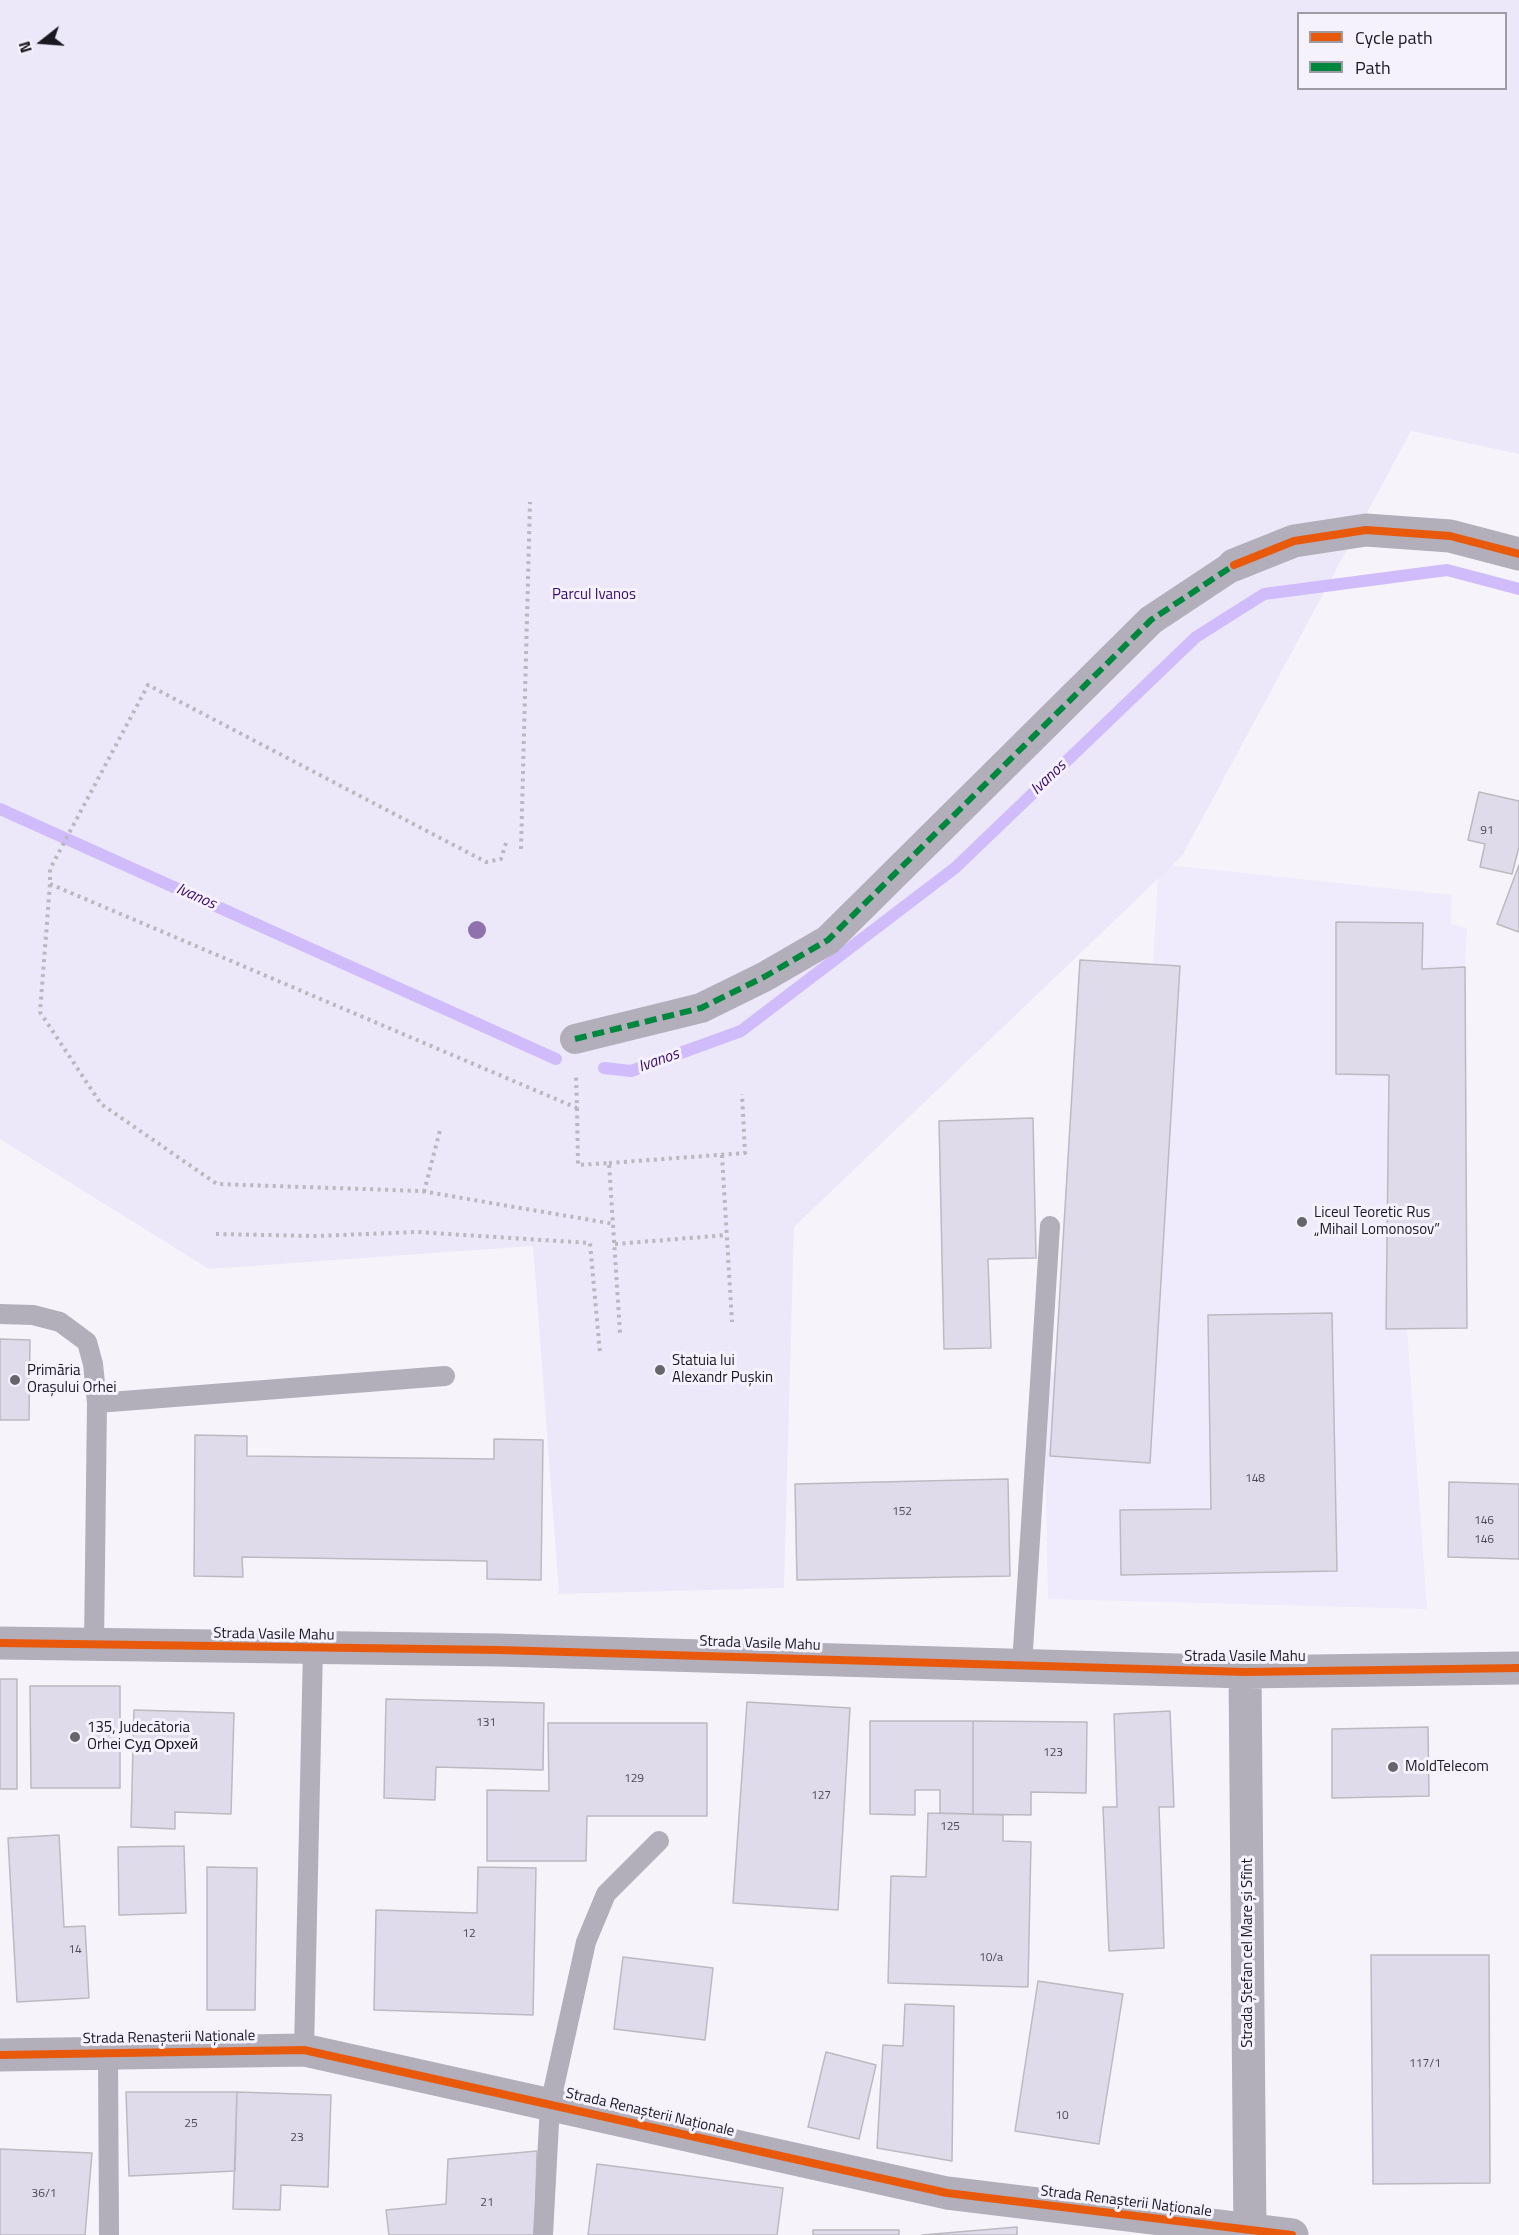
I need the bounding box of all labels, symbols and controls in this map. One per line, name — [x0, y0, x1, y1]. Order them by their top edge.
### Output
north arrow — [12, 12, 72, 72]
legend — [1297, 12, 1507, 90]
text: Cycle path — [1355, 24, 1433, 51]
text: N — [12, 38, 38, 56]
text: Path — [1355, 54, 1391, 81]
park label: Parcul Ivanos — [552, 586, 636, 604]
water label: Ivanos — [1027, 757, 1071, 799]
house number: 91 — [1480, 824, 1494, 838]
water label: Ivanos — [173, 880, 219, 914]
water label: Ivanos — [636, 1045, 682, 1077]
place label: Liceul Teoretic Rus „Mihail Lomonosov” — [1314, 1204, 1440, 1239]
marker: Liceul Teoretic Rus „Mihail Lomonosov” — [1295, 1215, 1309, 1229]
place label: Statuia lui Alexandr Pușkin — [672, 1352, 773, 1387]
place label: Primăria Orașului Orhei — [27, 1362, 117, 1397]
marker: Statuia lui Alexandr Pușkin — [653, 1363, 667, 1377]
marker: Primăria Orașului Orhei — [8, 1373, 22, 1387]
house number: 148 — [1245, 1472, 1265, 1486]
house number: 152 — [892, 1505, 912, 1519]
house number: 146 — [1474, 1514, 1494, 1528]
house number: 146 — [1474, 1533, 1494, 1547]
street label: Strada Vasile Mahu — [213, 1625, 335, 1645]
street label: Strada Vasile Mahu — [699, 1633, 821, 1655]
street label: Strada Vasile Mahu — [1184, 1648, 1306, 1666]
house number: 131 — [476, 1716, 496, 1730]
place label: 135, Judecătoria Orhei Суд Орхей — [87, 1719, 198, 1754]
marker: 135, Judecătoria Orhei Суд Орхей — [68, 1730, 82, 1744]
house number: 123 — [1043, 1746, 1063, 1760]
place label: MoldTelecom — [1405, 1758, 1489, 1776]
marker: MoldTelecom — [1386, 1760, 1400, 1774]
house number: 129 — [624, 1772, 644, 1786]
house number: 127 — [811, 1789, 831, 1803]
house number: 125 — [940, 1820, 960, 1834]
street label: Strada Ștefan cel Mare și Sfînt — [1239, 1858, 1257, 2048]
house number: 12 — [462, 1927, 476, 1941]
house number: 14 — [68, 1943, 82, 1957]
house number: 10/a — [979, 1951, 1003, 1965]
street label: Strada Renașterii Naționale — [83, 2027, 255, 2049]
house number: 117/1 — [1409, 2057, 1441, 2071]
street label: Strada Renașterii Naționale — [564, 2085, 736, 2141]
house number: 10 — [1055, 2109, 1069, 2123]
house number: 25 — [184, 2117, 198, 2131]
house number: 23 — [290, 2131, 304, 2145]
street label: Strada Renașterii Naționale — [1039, 2183, 1213, 2221]
house number: 36/1 — [31, 2187, 57, 2201]
house number: 21 — [480, 2196, 494, 2210]

